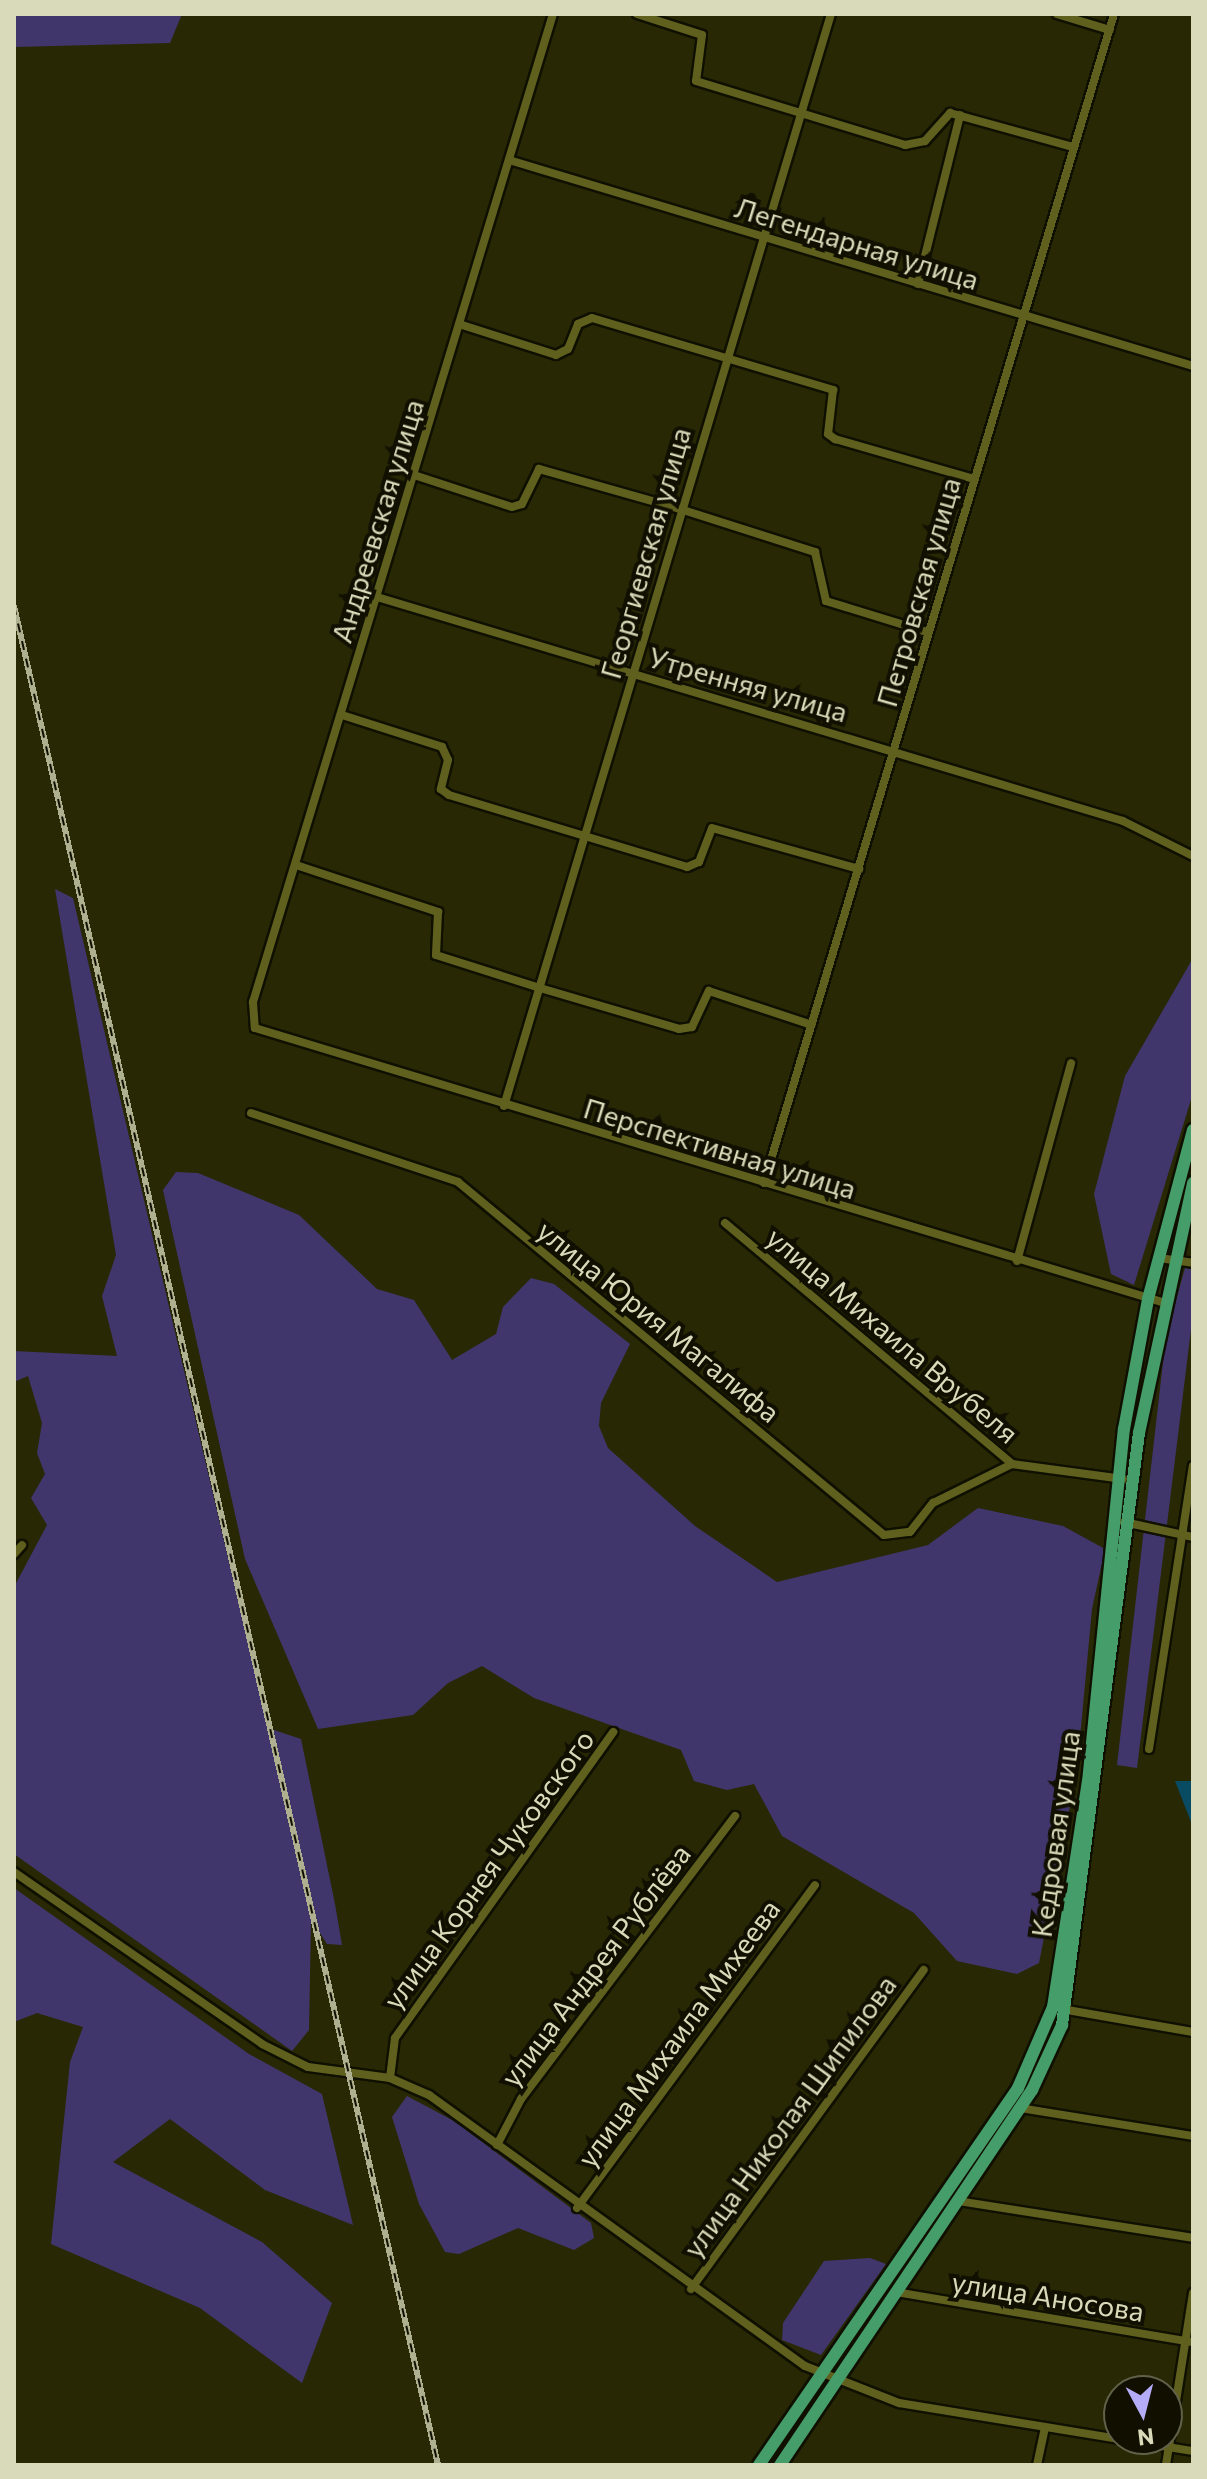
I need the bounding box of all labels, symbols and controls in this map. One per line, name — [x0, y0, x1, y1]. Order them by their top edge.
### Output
street label: Легендарная улица — [731, 190, 983, 296]
street label: Андреевская улица — [324, 395, 430, 647]
street label: Георгиевская улица — [593, 424, 697, 682]
street label: Петровская улица — [869, 474, 967, 710]
street label: Утренняя улица — [645, 640, 851, 728]
street label: Перспективная улица — [580, 1091, 860, 1205]
street label: улица Юрия Магалифа — [531, 1213, 787, 1429]
street label: улица Михаила Врубеля — [761, 1220, 1025, 1450]
street label: улица Корнея Чуковского — [375, 1723, 601, 2015]
street label: Кедровая улица — [1024, 1729, 1086, 1939]
street label: улица Андрея Рублёва — [493, 1838, 697, 2092]
street label: улица Михаила Михеева — [570, 1893, 786, 2173]
street label: улица Николая Шипилова — [675, 1969, 903, 2263]
street label: улица Аносова — [950, 2264, 1146, 2328]
north arrow — [1103, 2375, 1183, 2455]
text: N — [1136, 2423, 1156, 2452]

